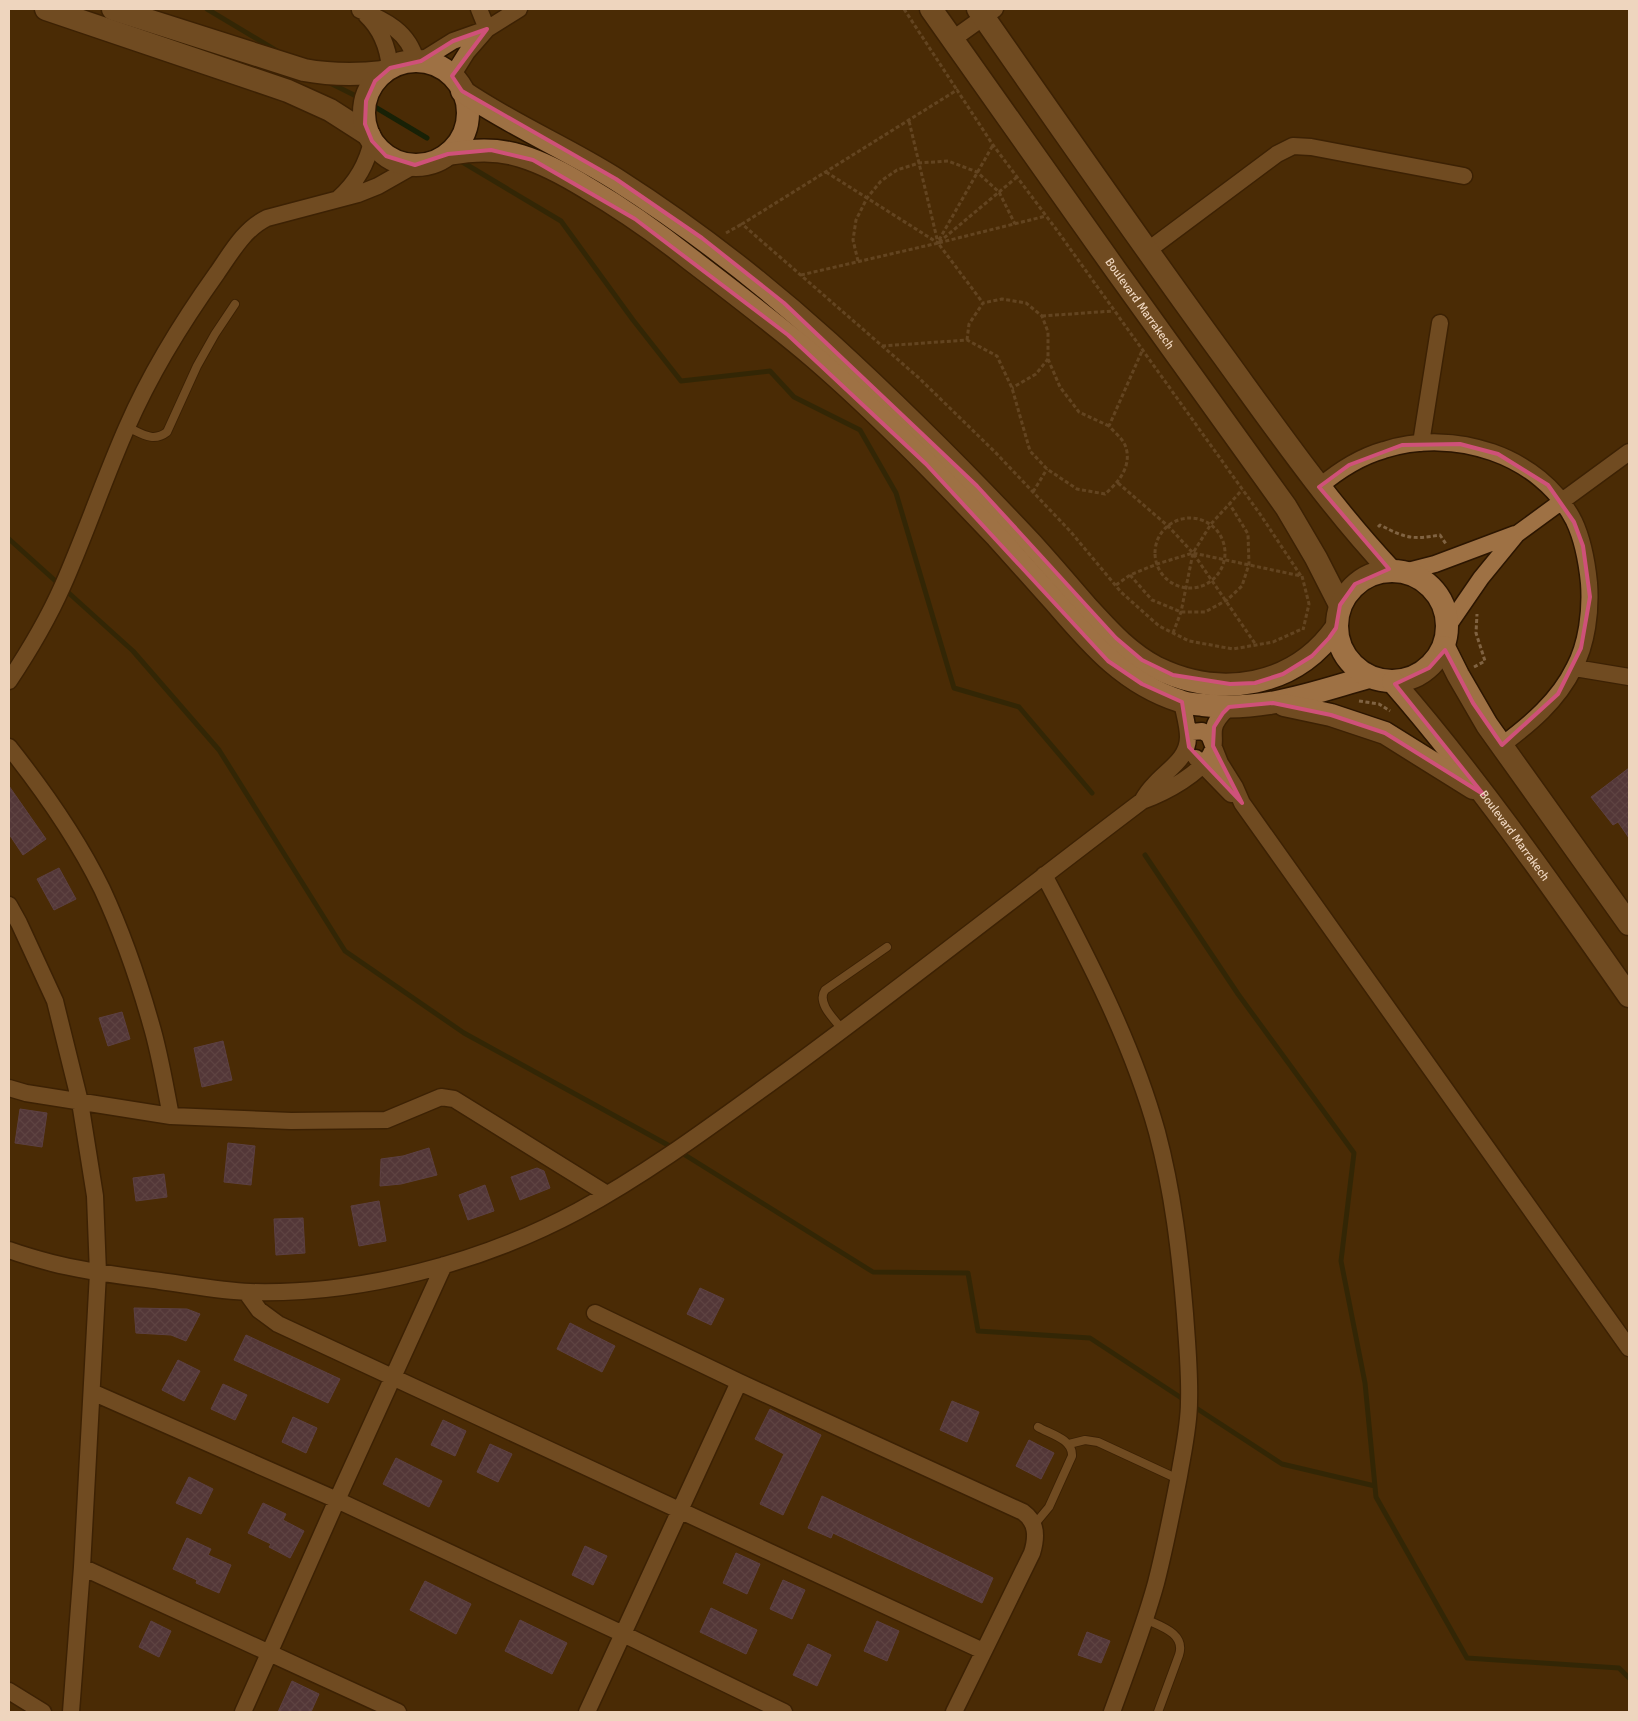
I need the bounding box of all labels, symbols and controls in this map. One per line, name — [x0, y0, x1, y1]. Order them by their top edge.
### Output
street label: Boulevard Marrakech — [1102, 255, 1177, 352]
street label: Boulevard Marrakech — [1476, 788, 1552, 884]

